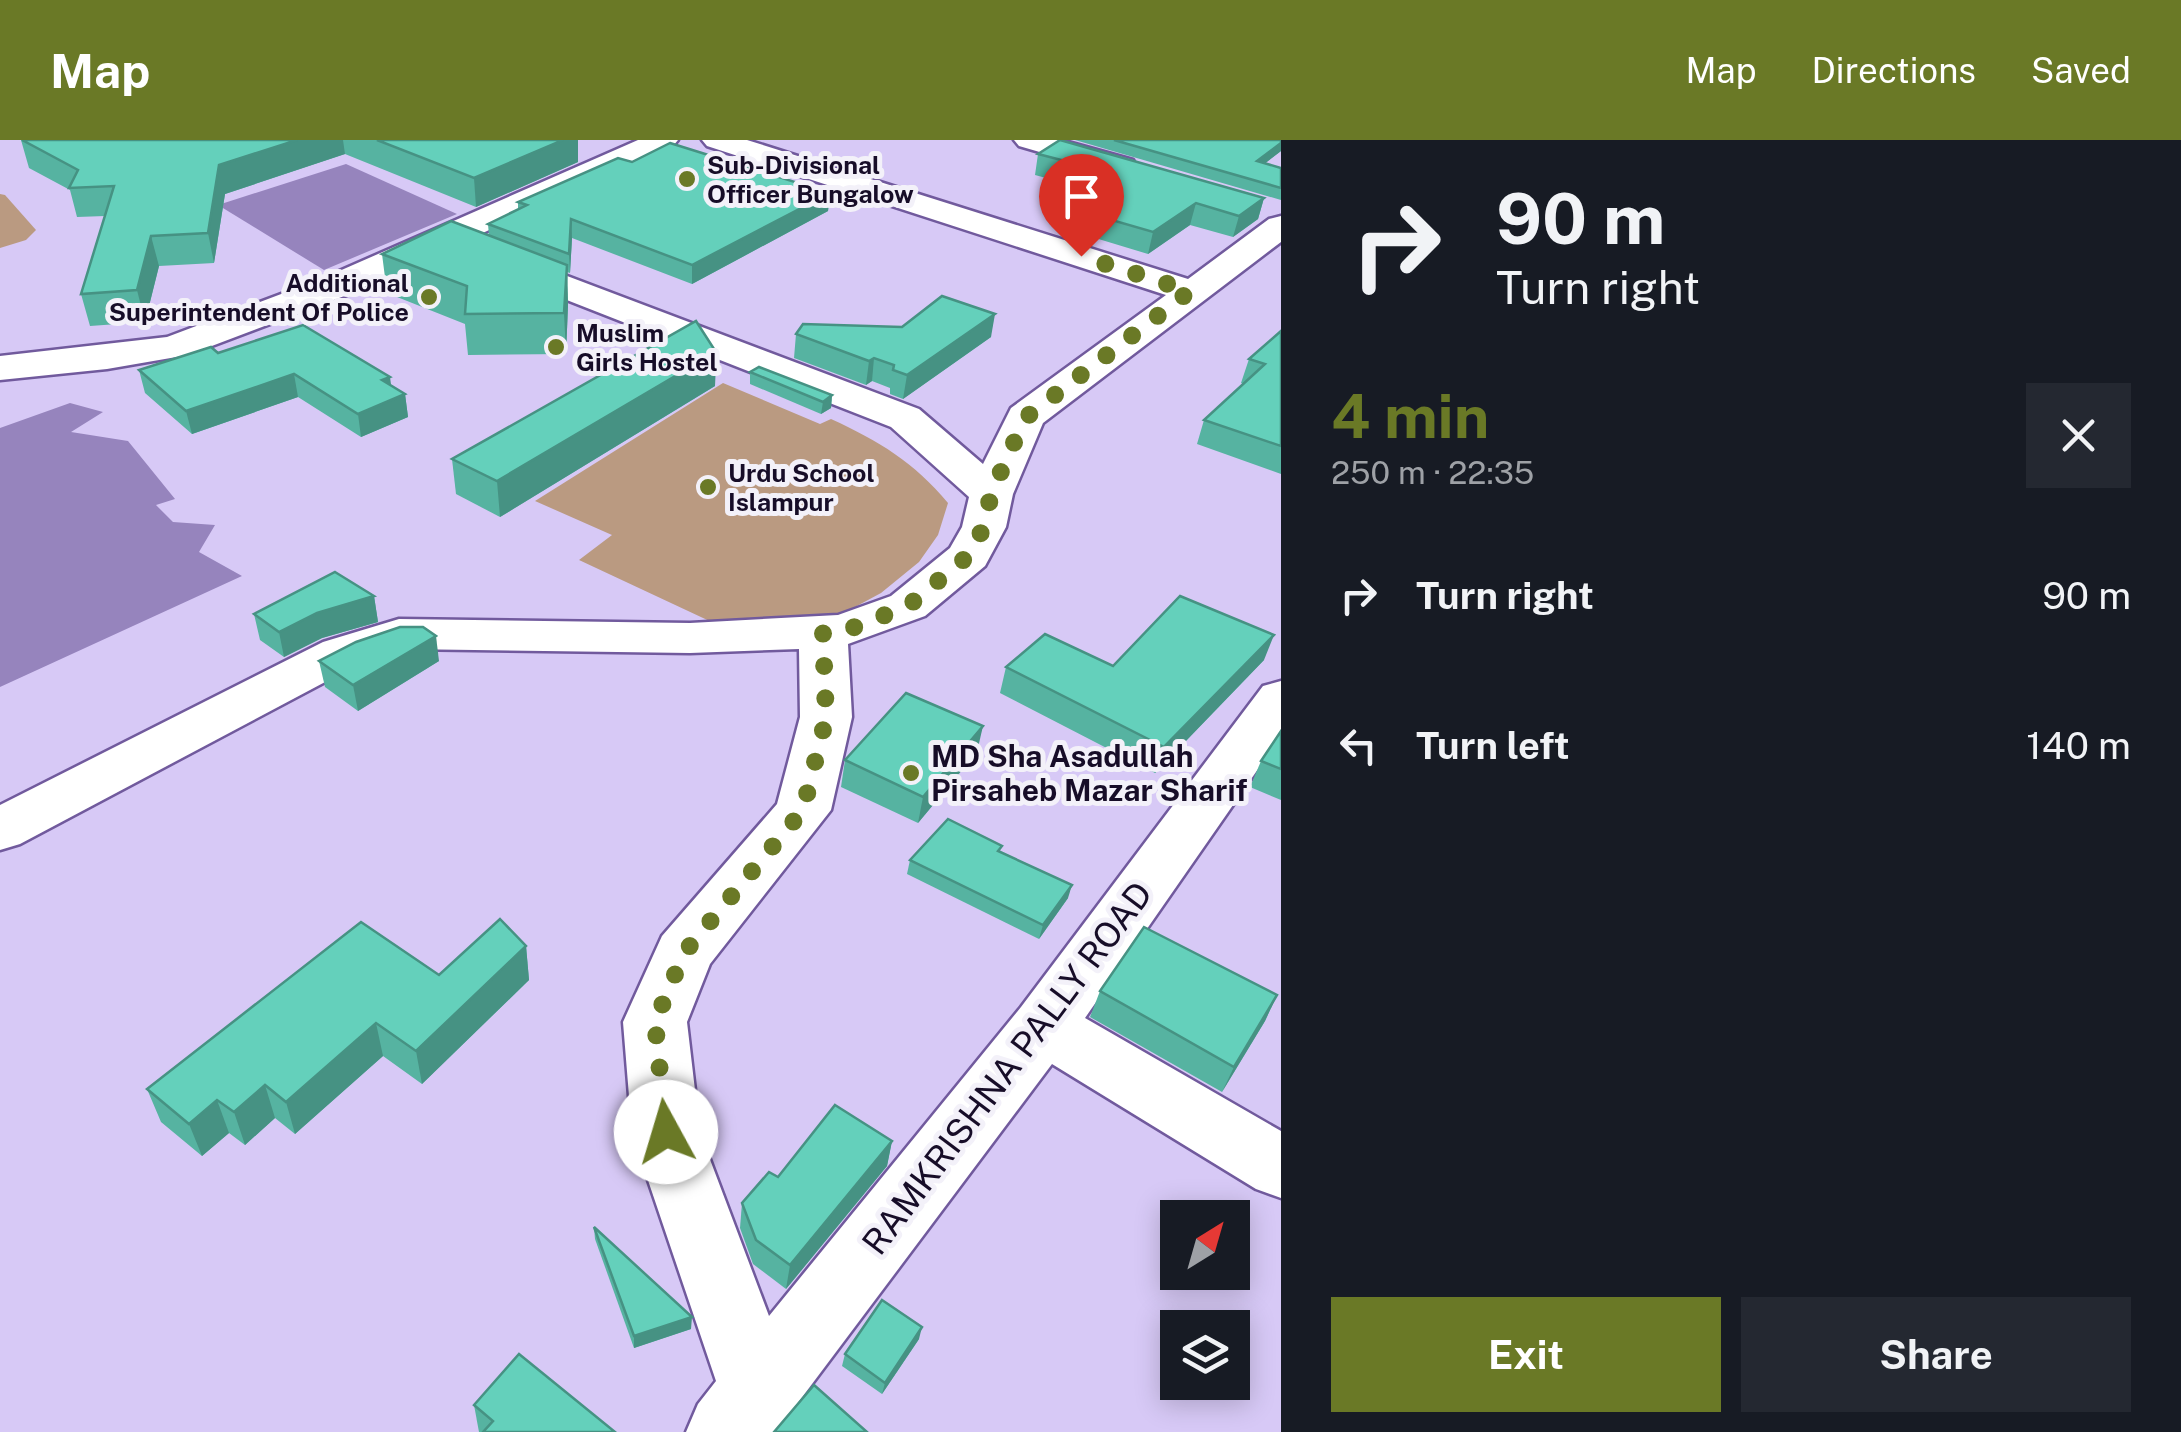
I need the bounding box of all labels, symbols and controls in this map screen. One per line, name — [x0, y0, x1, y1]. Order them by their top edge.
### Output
text: Map — [50, 42, 150, 99]
text: Map — [1685, 50, 1756, 91]
text: Directions — [1811, 50, 1976, 91]
text: Saved — [2031, 50, 2131, 91]
place label: Sub-Divisional Officer Bungalow — [707, 150, 914, 209]
pin — [1039, 154, 1124, 257]
marker: Sub-Divisional Officer Bungalow — [676, 168, 698, 190]
icon: arrive — [1054, 169, 1109, 224]
text: 90 m — [1496, 177, 1666, 260]
icon: right — [1331, 180, 1461, 310]
text: Turn right — [1496, 261, 1700, 314]
place label: Additional Superintendent Of Police — [109, 268, 409, 327]
marker: Additional Superintendent Of Police — [418, 286, 440, 308]
place label: Muslim Girls Hostel — [576, 318, 718, 377]
marker: Muslim Girls Hostel — [545, 336, 567, 358]
text: 4 min — [1331, 381, 1489, 452]
button: close — [2026, 383, 2131, 488]
text: 250 m · 22:35 — [1331, 454, 1534, 491]
place label: Urdu School Islampur — [728, 458, 875, 517]
marker: Urdu School Islampur — [697, 476, 719, 498]
icon: right — [1331, 568, 1386, 623]
text: Turn right — [1416, 573, 1594, 618]
text: 90 m — [2042, 573, 2131, 618]
icon: left — [1331, 718, 1386, 773]
text: Turn left — [1416, 723, 1570, 768]
text: 140 m — [2026, 723, 2131, 768]
place label: MD Sha Asadullah Pirsaheb Mazar Sharif — [931, 738, 1247, 808]
marker: MD Sha Asadullah Pirsaheb Mazar Sharif — [900, 762, 922, 784]
street label: RAMKRISHNA PALLY ROAD — [854, 874, 1160, 1262]
position arrow — [614, 1080, 718, 1184]
north arrow — [1160, 1200, 1250, 1290]
map controls — [1160, 1200, 1250, 1400]
button: Exit — [1331, 1297, 1721, 1412]
button: Share — [1741, 1297, 2131, 1412]
button: layers — [1160, 1310, 1250, 1400]

